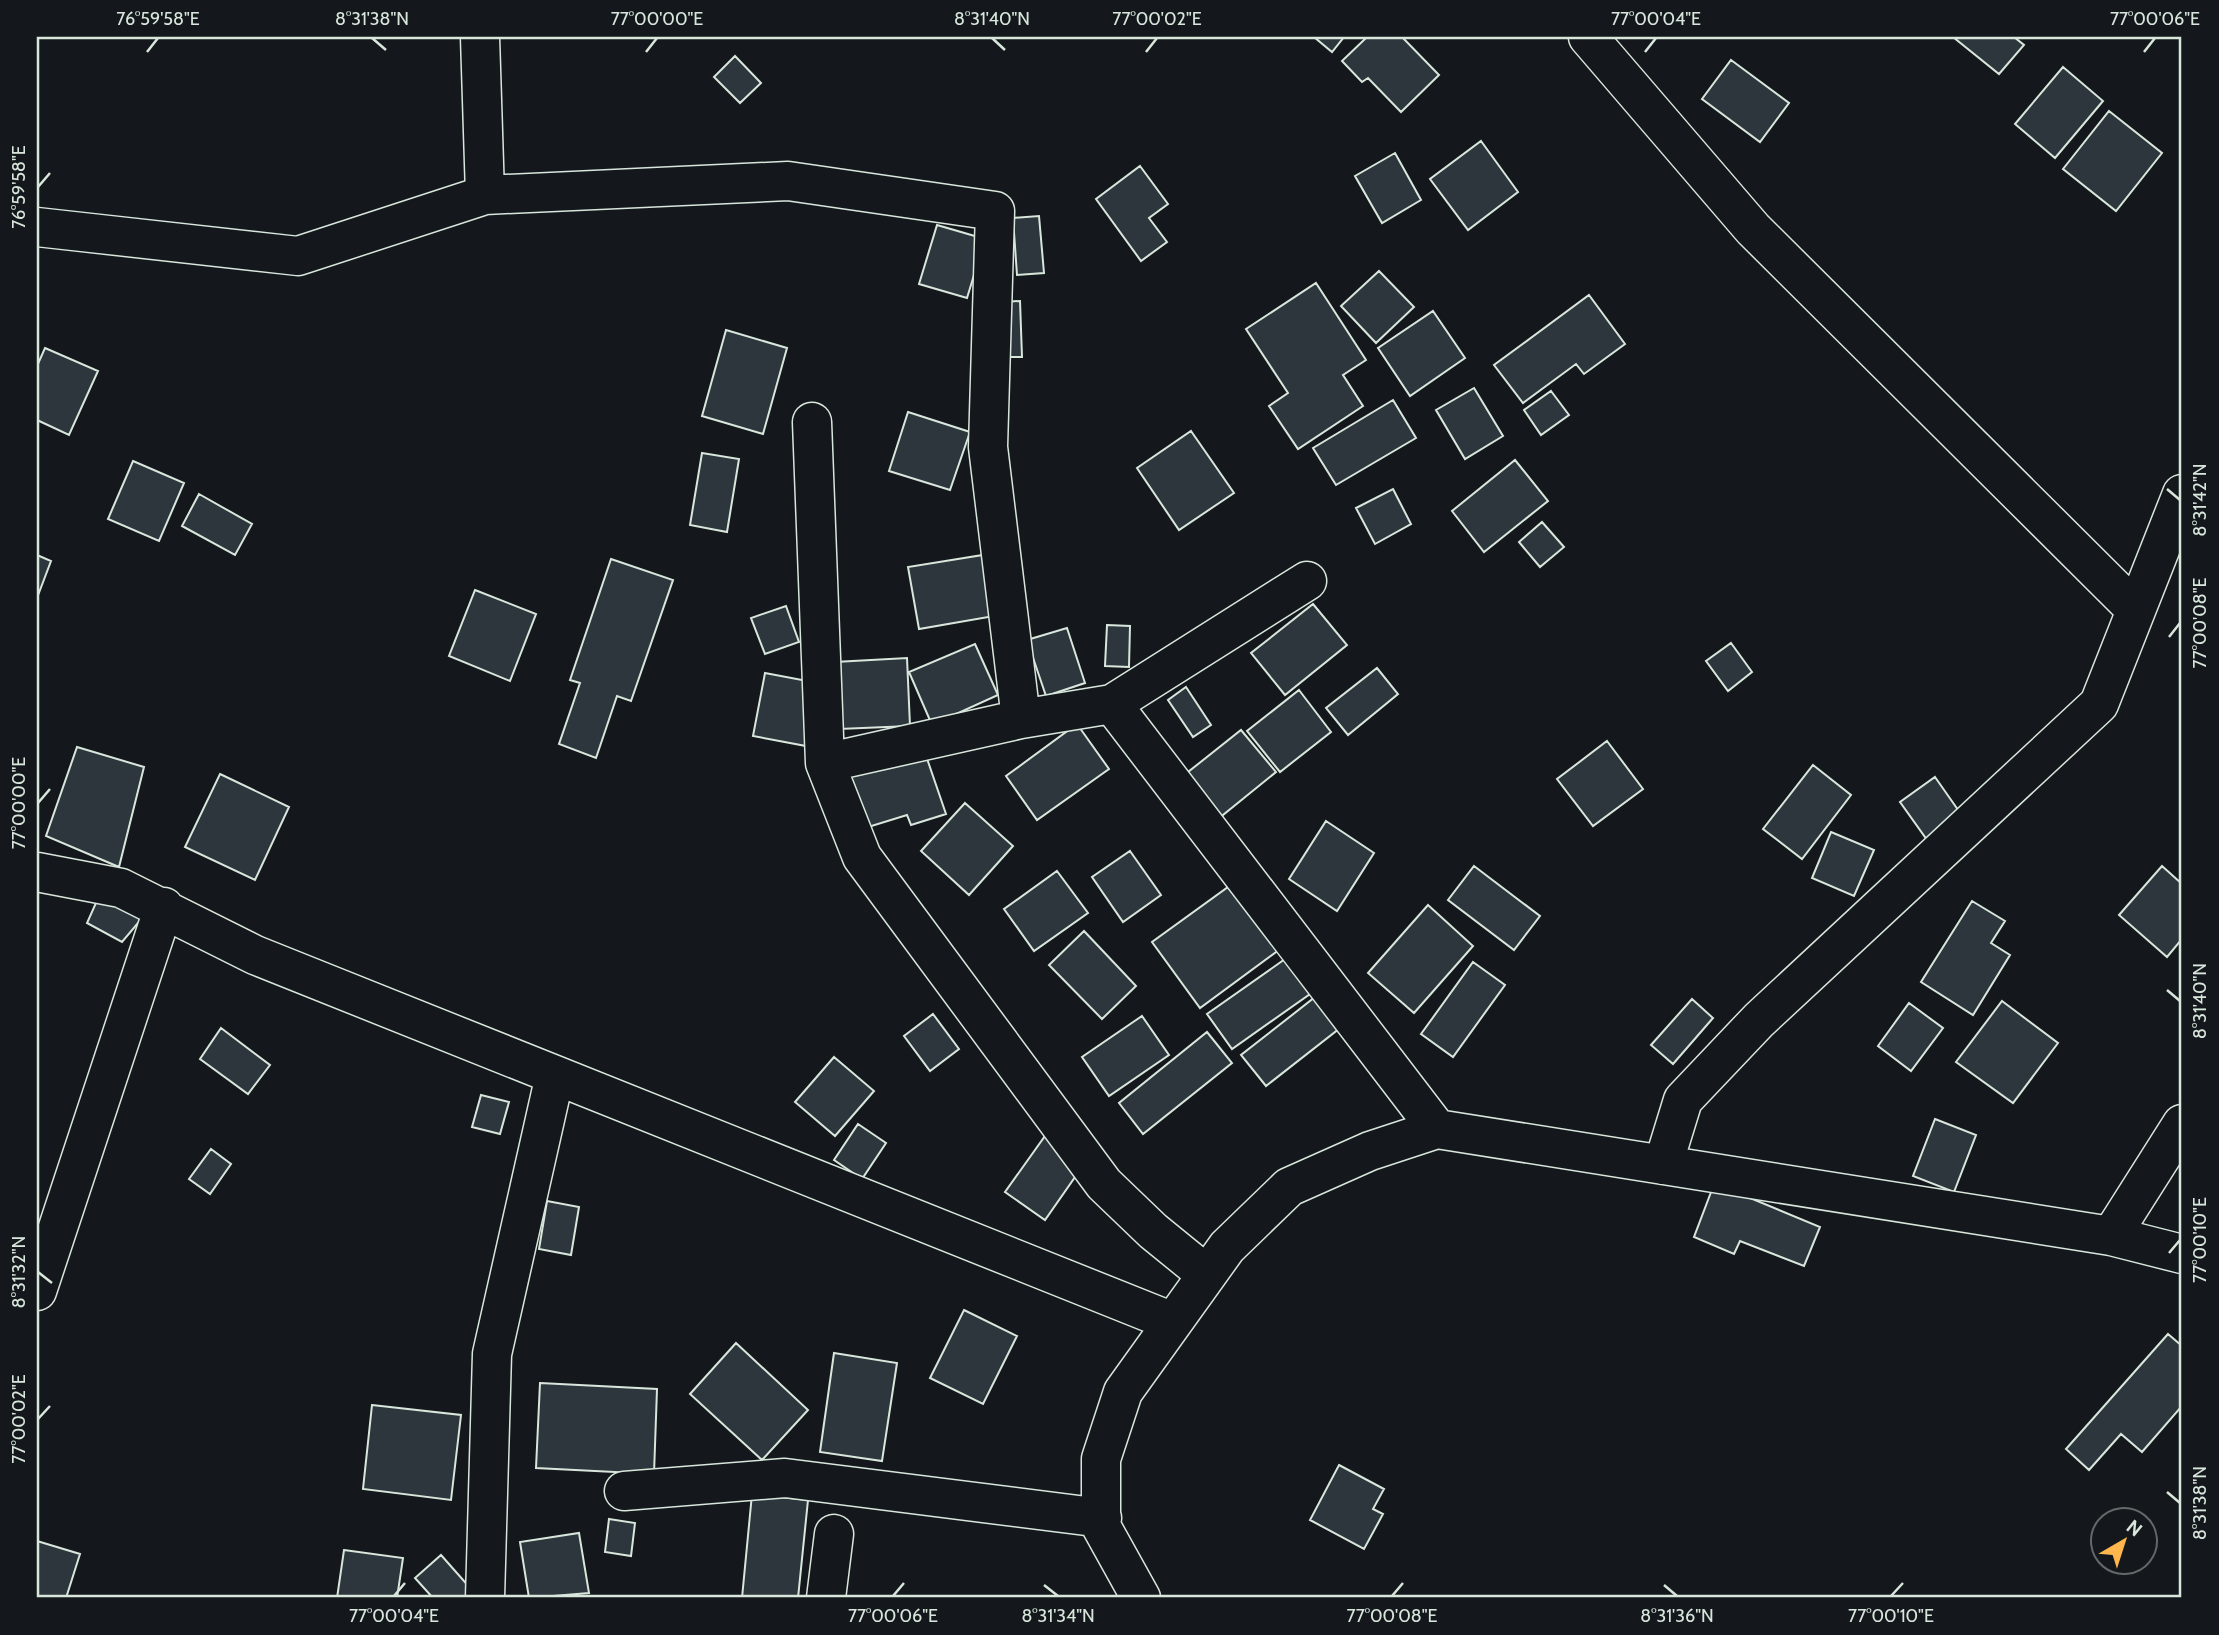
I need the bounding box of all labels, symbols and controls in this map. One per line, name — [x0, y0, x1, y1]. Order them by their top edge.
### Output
text: 76°59'58"E — [116, 8, 200, 30]
text: 8°31'38"N — [335, 8, 409, 30]
text: 77°00'00"E — [611, 8, 703, 30]
text: 8°31'40"N — [954, 8, 1030, 30]
text: 77°00'02"E — [1112, 8, 1202, 30]
text: 77°00'04"E — [1611, 8, 1701, 30]
text: 77°00'06"E — [2110, 8, 2200, 30]
text: 76°59'58"E — [8, 145, 30, 229]
text: 8°31'42"N — [2189, 464, 2211, 536]
text: 77°00'08"E — [2189, 578, 2211, 668]
text: 77°00'00"E — [8, 757, 30, 849]
text: 8°31'40"N — [2189, 963, 2211, 1039]
text: 77°00'10"E — [2189, 1197, 2211, 1283]
text: 8°31'32"N — [8, 1236, 30, 1308]
text: 77°00'02"E — [8, 1374, 30, 1464]
text: 8°31'38"N — [2189, 1466, 2211, 1540]
north arrow — [2090, 1506, 2160, 1576]
text: N — [2122, 1515, 2147, 1541]
text: 77°00'04"E — [349, 1605, 439, 1627]
text: 77°00'06"E — [848, 1605, 938, 1627]
text: 8°31'34"N — [1021, 1605, 1095, 1627]
text: 77°00'08"E — [1347, 1605, 1437, 1627]
text: 8°31'36"N — [1640, 1605, 1714, 1627]
text: 77°00'10"E — [1848, 1605, 1934, 1627]

